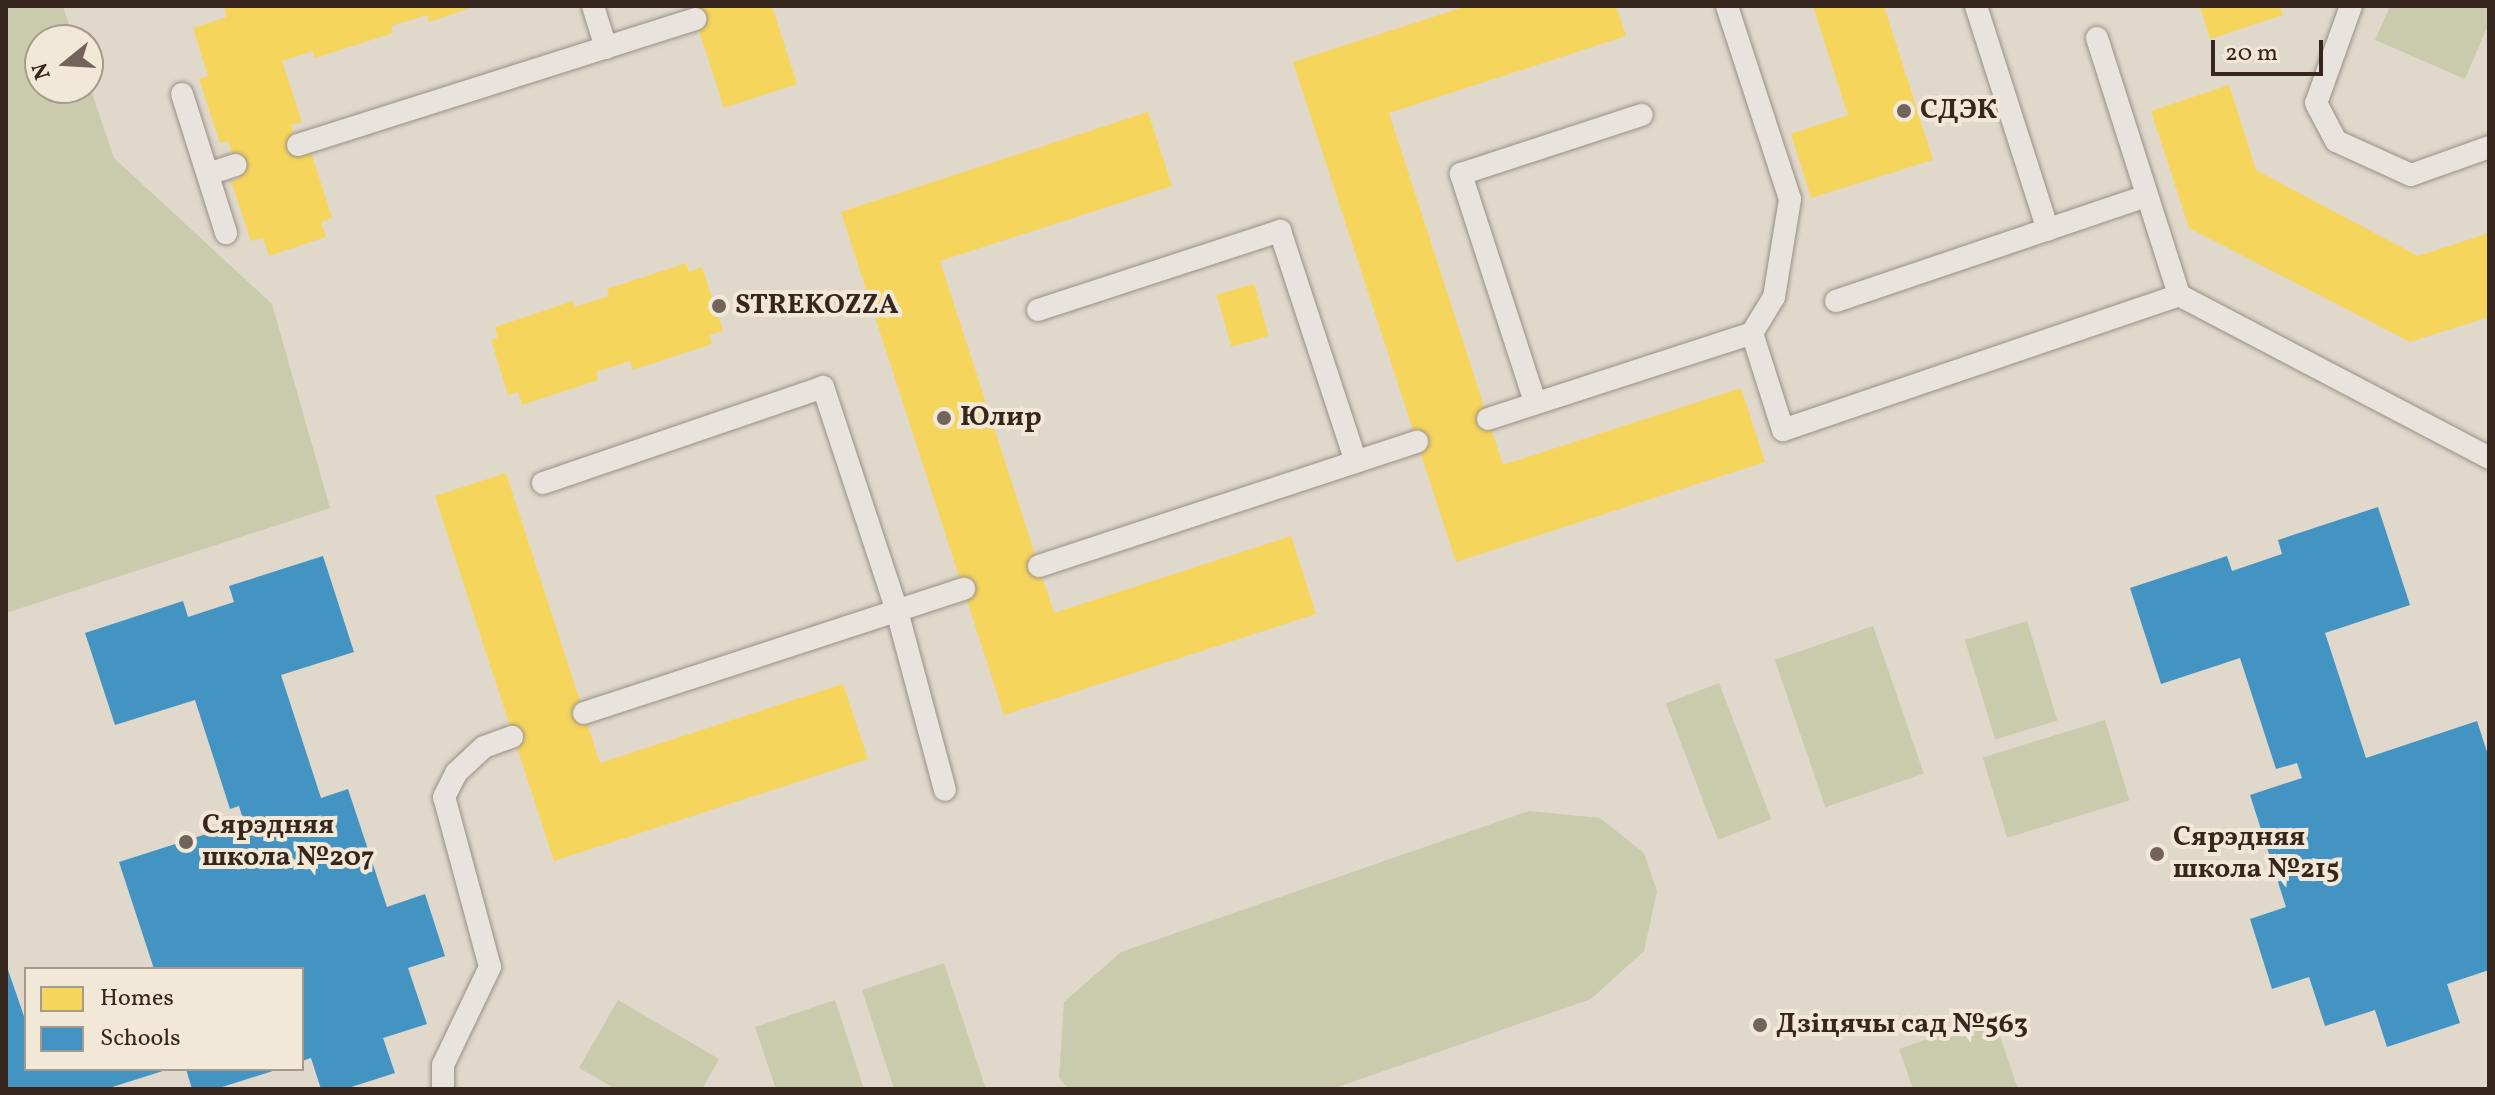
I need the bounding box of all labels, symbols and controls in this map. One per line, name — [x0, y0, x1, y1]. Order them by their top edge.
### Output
north arrow — [24, 24, 104, 104]
scale bar — [2215, 24, 2327, 74]
text: 20 m — [2225, 37, 2278, 71]
text: N — [25, 59, 60, 83]
place label: СДЭК — [1920, 94, 1997, 128]
marker: СДЭК — [1895, 102, 1913, 120]
place label: STREKOZZA — [735, 289, 899, 323]
marker: STREKOZZA — [710, 297, 728, 315]
place label: Юлир — [960, 401, 1042, 435]
marker: Юлир — [935, 409, 953, 427]
place label: Сярэдняя школа №207 — [202, 809, 374, 875]
place label: Сярэдняя школа №215 — [2173, 821, 2340, 887]
marker: Сярэдняя школа №207 — [177, 833, 195, 851]
marker: Сярэдняя школа №215 — [2148, 845, 2166, 863]
legend — [24, 967, 304, 1071]
text: Homes — [100, 982, 174, 1016]
place label: Дзіцячы сад №563 — [1776, 1008, 2028, 1042]
marker: Дзіцячы сад №563 — [1751, 1016, 1769, 1034]
text: Schools — [100, 1022, 180, 1056]

